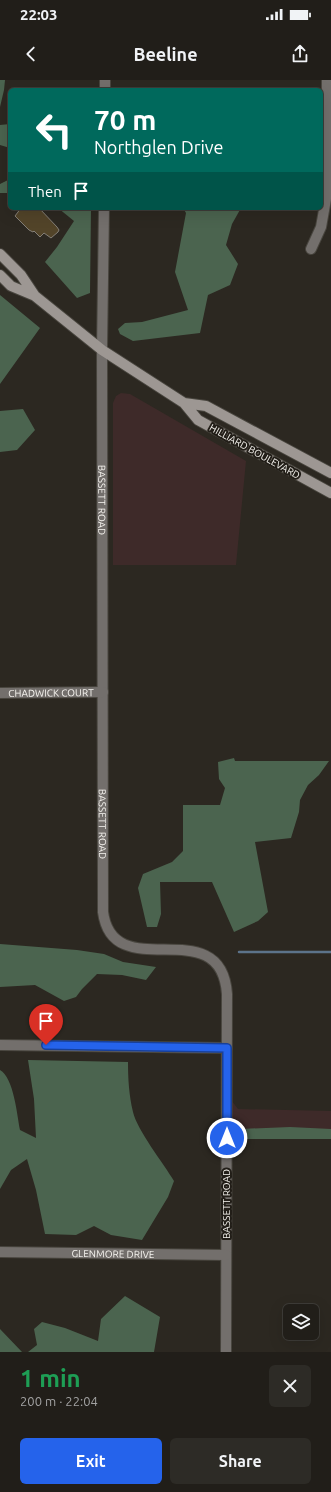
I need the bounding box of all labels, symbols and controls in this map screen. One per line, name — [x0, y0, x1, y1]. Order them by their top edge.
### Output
text: 22:03 — [20, 6, 58, 23]
icon: back — [20, 43, 42, 65]
icon: share — [289, 43, 311, 65]
text: Beeline — [133, 44, 198, 64]
icon: left — [28, 104, 80, 156]
text: 70 m — [94, 104, 156, 135]
text: Northglen Drive — [94, 137, 224, 157]
icon: arrive — [70, 180, 92, 202]
text: Then — [28, 183, 62, 200]
street label: HILLIARD BOULEVARD — [208, 422, 302, 481]
street label: BASSETT ROAD — [96, 465, 107, 535]
street label: CHADWICK COURT — [8, 687, 94, 699]
street label: BASSETT ROAD — [97, 789, 108, 859]
pin — [29, 1004, 63, 1045]
icon: arrive — [35, 1010, 57, 1032]
position arrow — [206, 1117, 248, 1159]
street label: BASSETT ROAD — [221, 1169, 232, 1239]
street label: GLENMORE DRIVE — [71, 1248, 155, 1260]
map controls — [283, 1304, 319, 1340]
button: layers — [283, 1304, 319, 1340]
text: 1 min — [20, 1365, 81, 1392]
button: close — [269, 1365, 311, 1407]
text: 200 m · 22:04 — [20, 1394, 98, 1408]
button: Exit — [20, 1438, 162, 1484]
button: Share — [170, 1438, 311, 1484]

